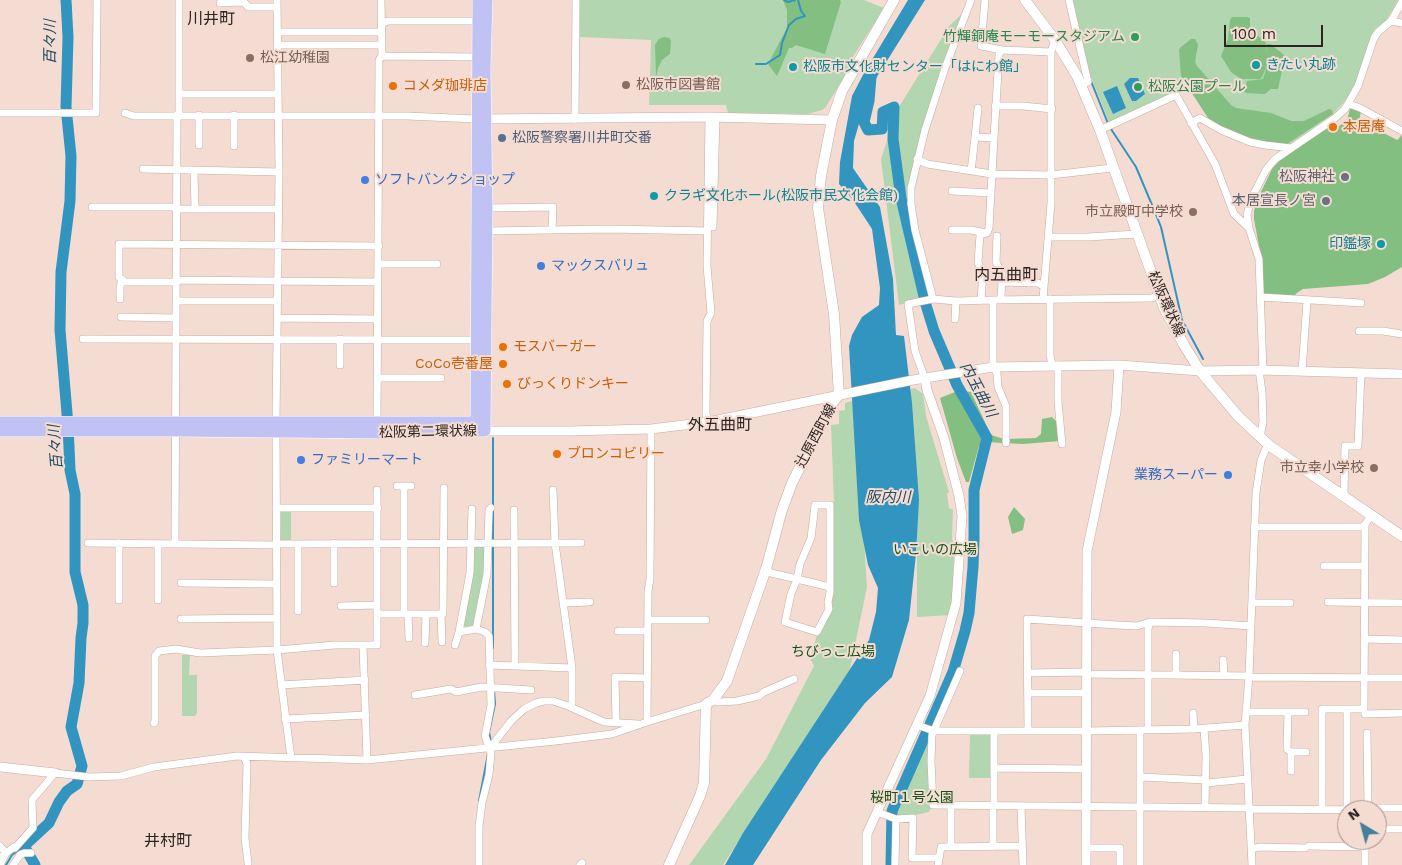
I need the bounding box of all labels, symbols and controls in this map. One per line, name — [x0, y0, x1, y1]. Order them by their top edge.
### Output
district label: 川井町 — [187, 9, 235, 29]
scale bar — [1227, 15, 1326, 47]
water label: 百々川 — [42, 20, 60, 64]
text: 100 m — [1232, 25, 1276, 43]
place label: 竹輝銅庵モーモースタジアム — [943, 29, 1125, 45]
marker: 竹輝銅庵モーモースタジアム — [1129, 31, 1141, 43]
place label: 松江幼稚園 — [260, 50, 330, 66]
marker: 松江幼稚園 — [244, 52, 256, 64]
place label: きたい丸跡 — [1266, 57, 1336, 73]
place label: 松阪市文化財センター「はにわ館」 — [803, 59, 1027, 75]
marker: きたい丸跡 — [1250, 59, 1262, 71]
marker: 松阪市文化財センター「はにわ館」 — [787, 61, 799, 73]
place label: 松阪市図書館 — [636, 77, 720, 93]
place label: コメダ珈琲店 — [403, 78, 487, 94]
marker: 松阪市図書館 — [620, 79, 632, 91]
place label: 松阪公園プール — [1148, 79, 1246, 95]
marker: コメダ珈琲店 — [387, 80, 399, 92]
marker: 松阪公園プール — [1132, 81, 1144, 93]
place label: 本居庵 — [1343, 119, 1385, 135]
marker: 本居庵 — [1327, 121, 1339, 133]
place label: 松阪警察署川井町交番 — [512, 130, 652, 146]
marker: 松阪警察署川井町交番 — [496, 132, 508, 144]
place label: 松阪神社 — [1279, 169, 1335, 185]
marker: 松阪神社 — [1339, 171, 1351, 183]
place label: ソフトバンクショップ — [375, 172, 515, 188]
marker: ソフトバンクショップ — [359, 174, 371, 186]
place label: クラギ文化ホール(松阪市民文化会館) — [664, 188, 898, 204]
marker: クラギ文化ホール(松阪市民文化会館) — [648, 190, 660, 202]
place label: 本居宣長ノ宮 — [1232, 193, 1316, 209]
marker: 本居宣長ノ宮 — [1320, 195, 1332, 207]
place label: 市立殿町中学校 — [1085, 204, 1183, 220]
marker: 市立殿町中学校 — [1187, 206, 1199, 218]
place label: 印鑑塚 — [1329, 236, 1371, 252]
marker: 印鑑塚 — [1375, 238, 1387, 250]
place label: マックスバリュ — [551, 258, 649, 274]
marker: マックスバリュ — [535, 260, 547, 272]
district label: 内五曲町 — [974, 265, 1038, 285]
street label: 松阪環状線 — [1144, 269, 1188, 339]
place label: モスバーガー — [513, 339, 597, 355]
marker: モスバーガー — [497, 341, 509, 353]
place label: CoCo壱番屋 — [415, 356, 493, 372]
marker: CoCo壱番屋 — [497, 358, 509, 370]
water label: 内玉曲川 — [956, 359, 1000, 421]
place label: びっくりドンキー — [517, 376, 629, 392]
marker: びっくりドンキー — [501, 378, 513, 390]
street label: 辻原西町線 — [792, 401, 840, 471]
district label: 外五曲町 — [688, 415, 752, 435]
street label: 松阪第二環状線 — [379, 423, 477, 441]
water label: 百々川 — [45, 424, 67, 470]
place label: ブロンコビリー — [567, 446, 665, 462]
marker: ブロンコビリー — [551, 448, 563, 460]
place label: ファミリーマート — [311, 452, 423, 468]
marker: ファミリーマート — [295, 454, 307, 466]
place label: 市立幸小学校 — [1280, 460, 1364, 476]
marker: 市立幸小学校 — [1368, 462, 1380, 474]
place label: 業務スーパー — [1134, 467, 1218, 483]
marker: 業務スーパー — [1222, 469, 1234, 481]
water label: 阪内川 — [866, 489, 910, 507]
park label: いこいの広場 — [893, 542, 977, 558]
park label: ちびっこ広場 — [791, 644, 875, 660]
park label: 桜町１号公園 — [870, 790, 954, 806]
north arrow — [1337, 800, 1387, 850]
text: N — [1345, 804, 1363, 823]
district label: 井村町 — [144, 831, 192, 851]

